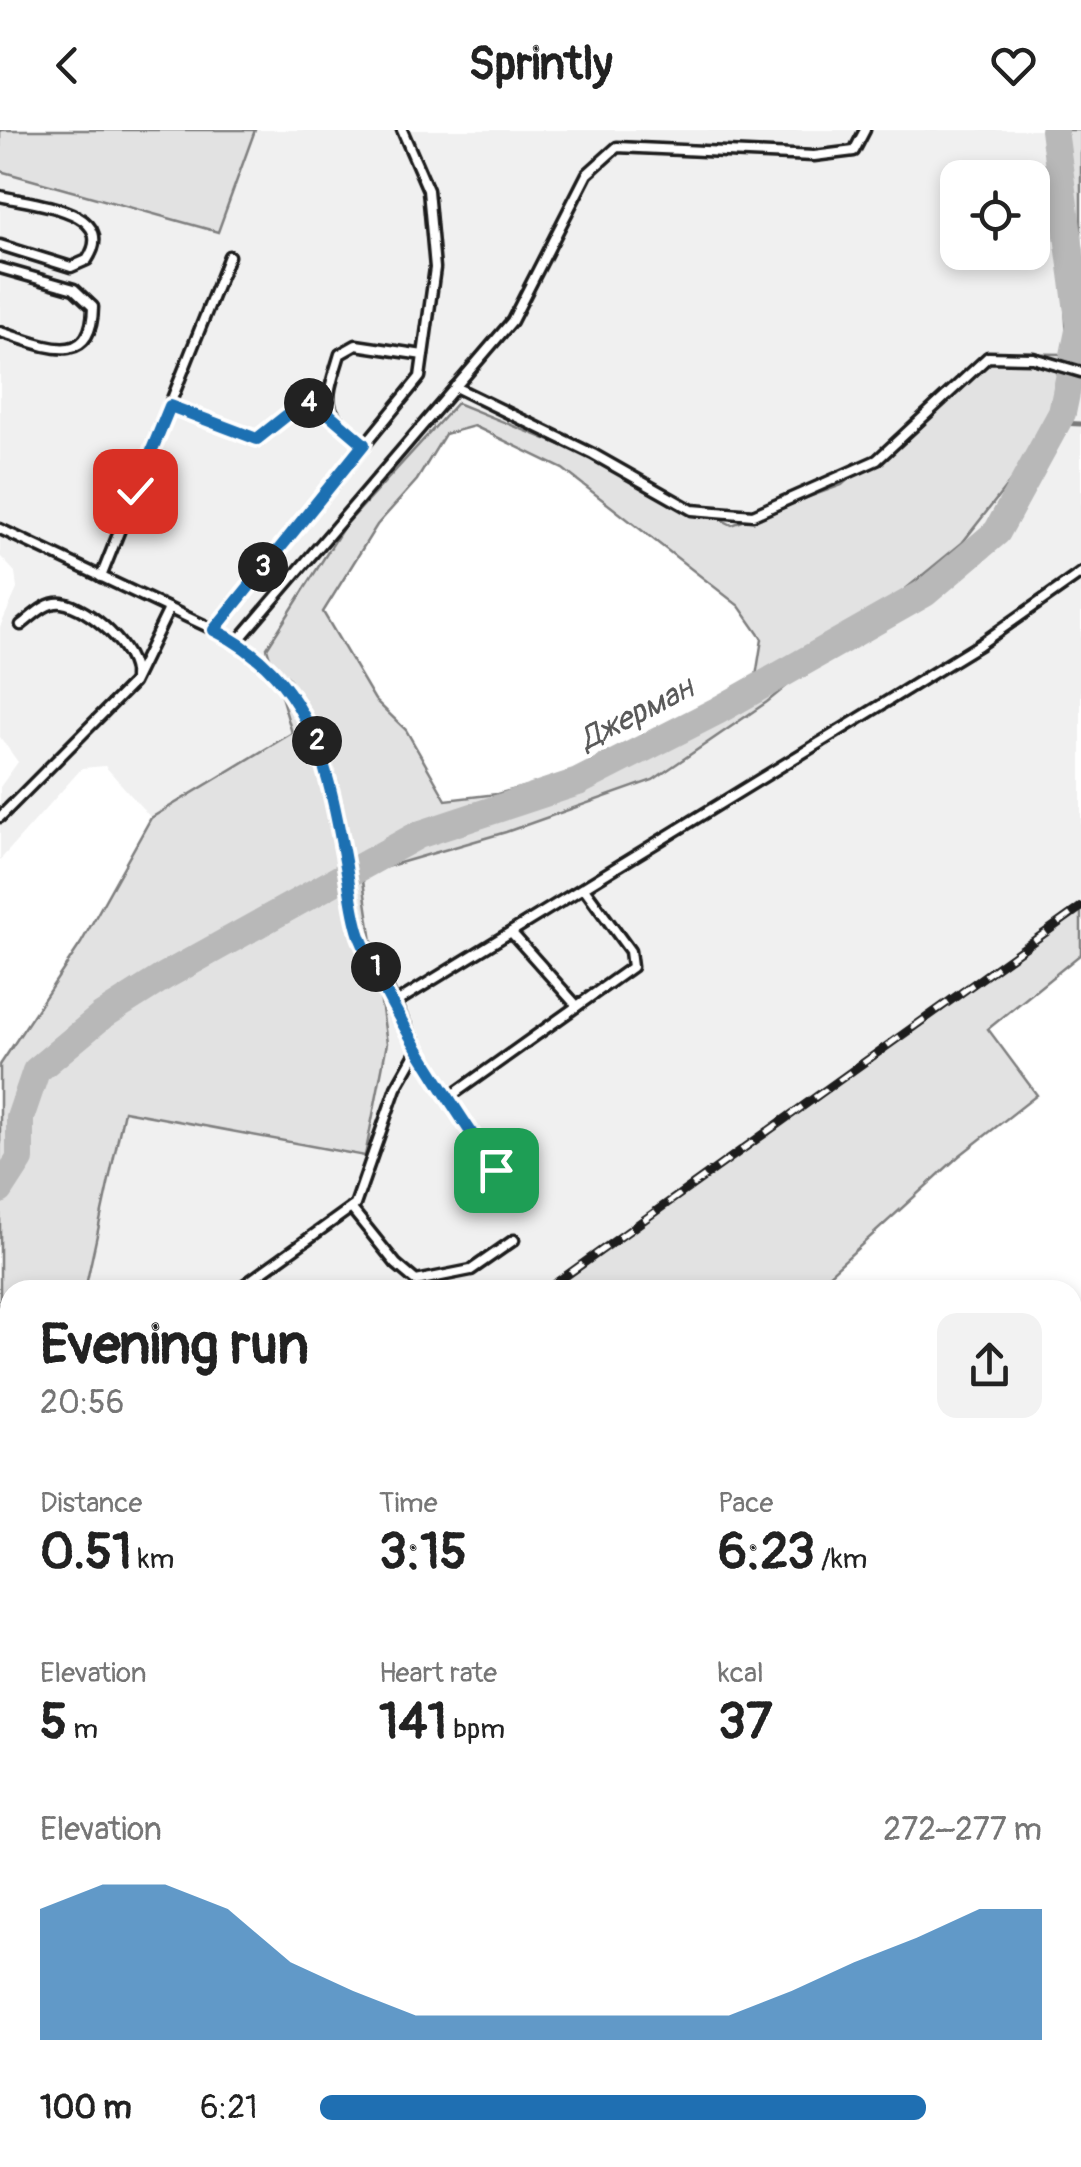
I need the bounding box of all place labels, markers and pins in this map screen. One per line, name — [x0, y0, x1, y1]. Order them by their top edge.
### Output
pin: 4 — [284, 378, 334, 428]
pin — [93, 449, 178, 534]
pin: 3 — [238, 542, 288, 592]
pin: 2 — [292, 716, 342, 766]
pin: 1 — [351, 942, 401, 992]
pin — [454, 1128, 539, 1213]

